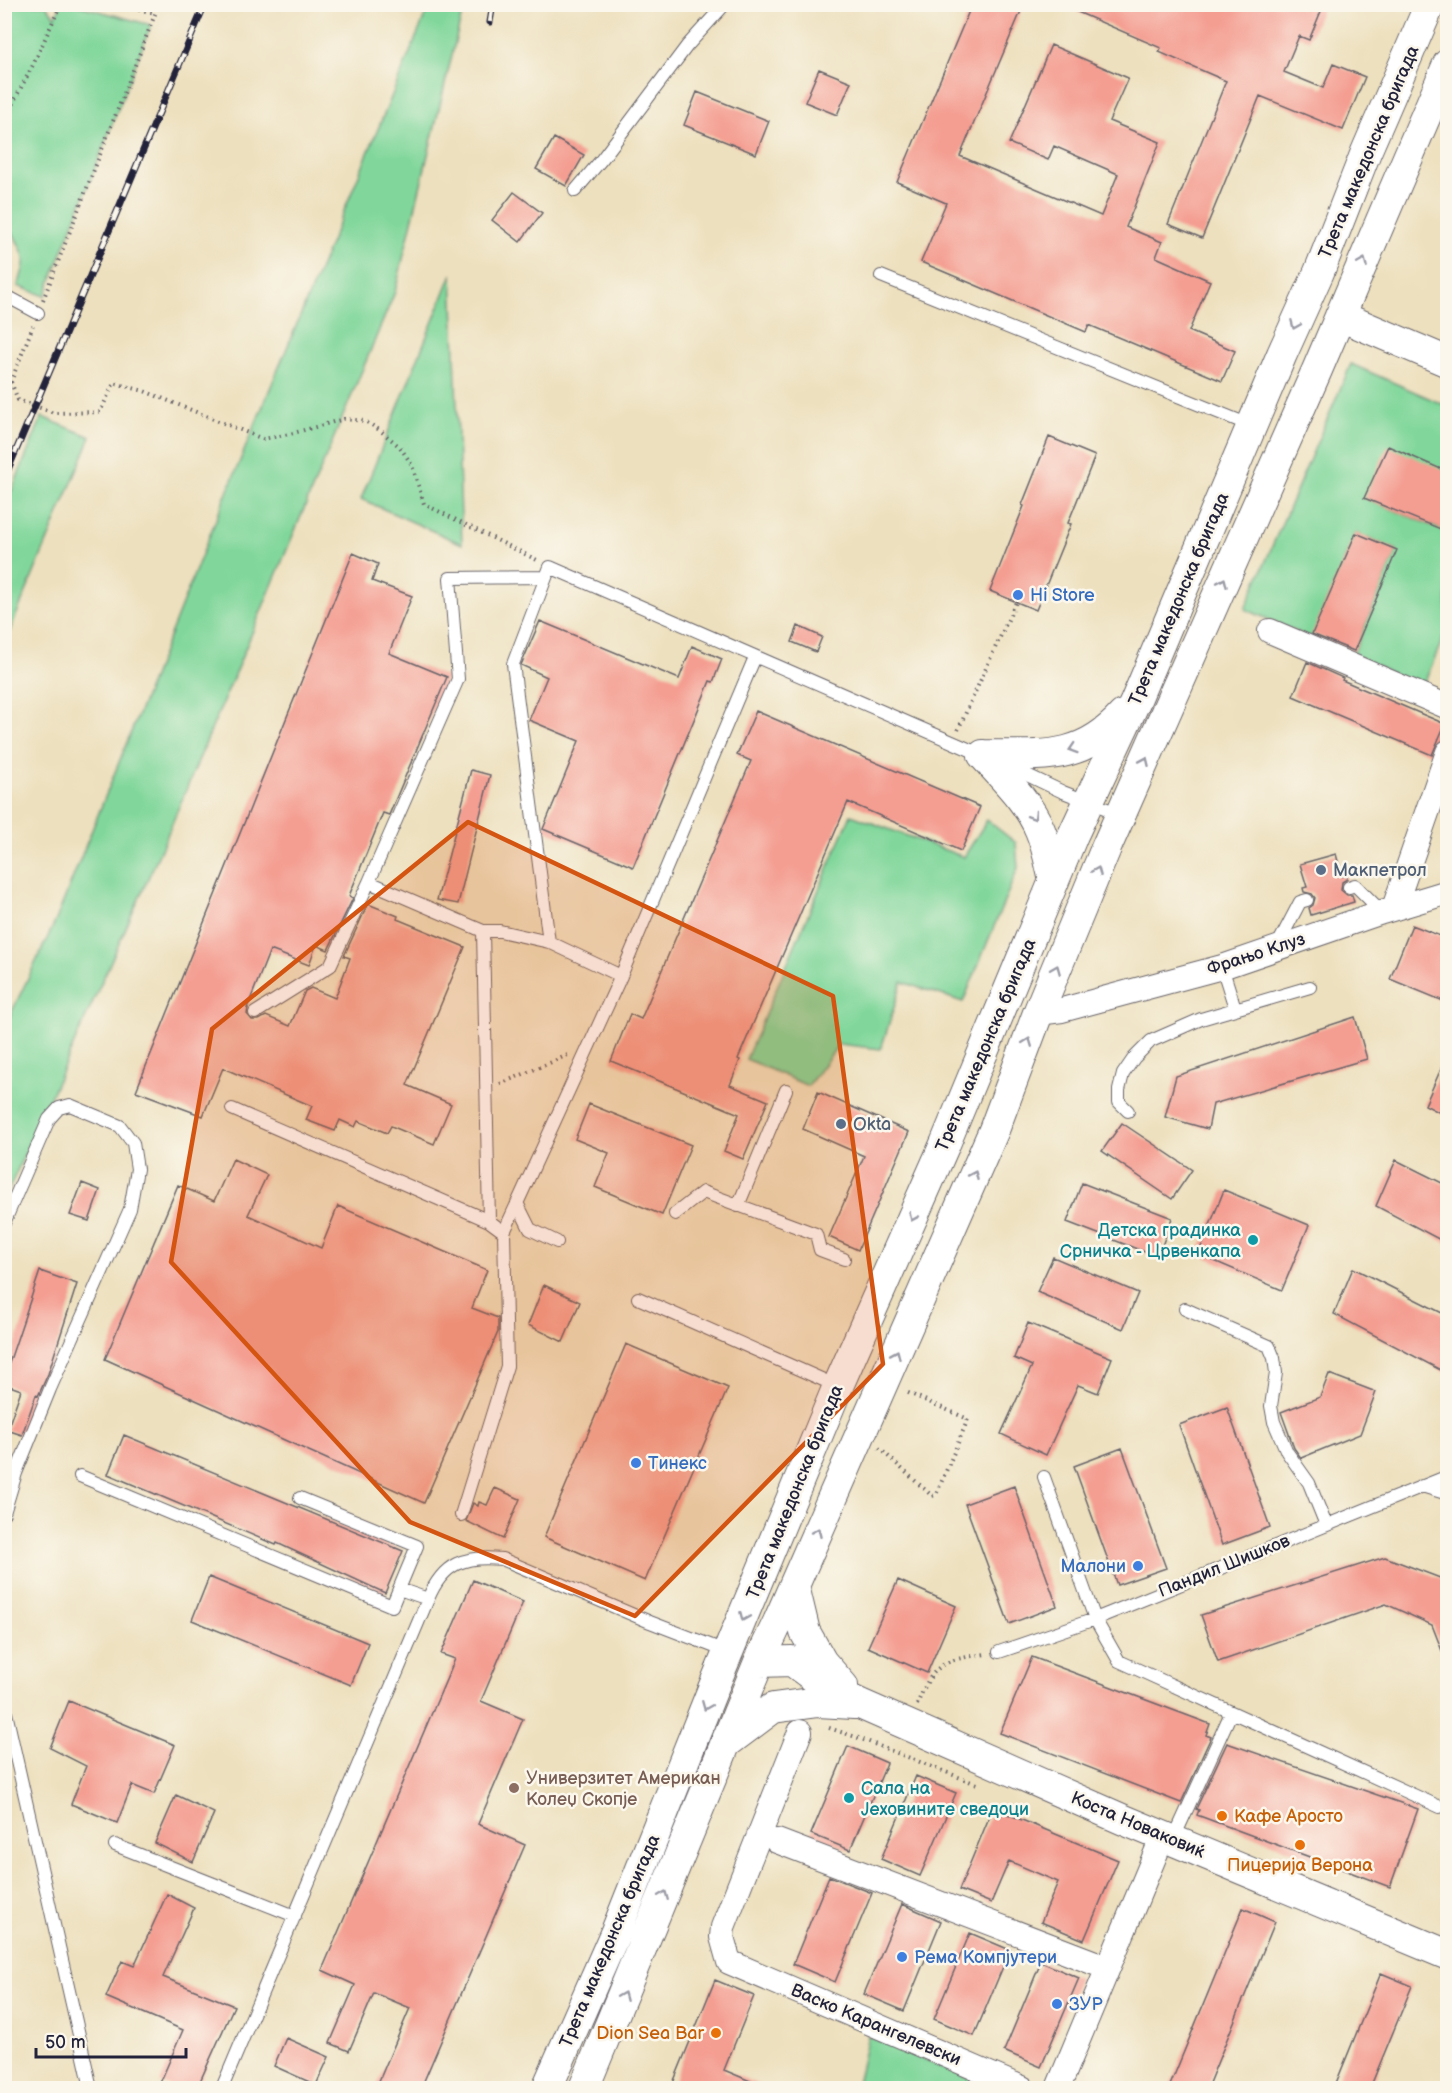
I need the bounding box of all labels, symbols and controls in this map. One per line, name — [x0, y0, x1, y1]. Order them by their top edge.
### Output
street label: Трета македонска бригада — [1315, 42, 1424, 262]
one-way arrow — [1355, 258, 1367, 269]
one-way arrow — [1290, 319, 1302, 330]
street label: Трета македонска бригада — [1125, 489, 1234, 709]
one-way arrow — [1216, 577, 1228, 588]
place label: Hi Store — [1030, 585, 1095, 606]
marker: Hi Store — [1011, 588, 1025, 602]
one-way arrow — [1068, 742, 1079, 755]
one-way arrow — [1138, 756, 1150, 767]
one-way arrow — [1025, 810, 1036, 821]
place label: Макпетрол — [1333, 860, 1427, 881]
marker: Макпетрол — [1314, 863, 1328, 877]
one-way arrow — [1090, 866, 1102, 877]
street label: Фрањо Клуз — [1204, 928, 1308, 980]
street label: Трета македонска бригада — [932, 935, 1041, 1155]
one-way arrow — [1049, 965, 1061, 976]
one-way arrow — [1020, 1037, 1033, 1048]
place label: Okta — [853, 1114, 891, 1135]
marker: Okta — [834, 1117, 848, 1131]
one-way arrow — [967, 1170, 979, 1181]
one-way arrow — [908, 1211, 920, 1222]
place label: Детска градинка Срничка - Црвенкапа — [1060, 1220, 1241, 1262]
marker: Детска градинка Срничка - Црвенкапа — [1246, 1233, 1260, 1247]
one-way arrow — [888, 1349, 900, 1360]
street label: Трета македонска бригада — [742, 1381, 848, 1602]
place label: Тинекс — [648, 1453, 707, 1474]
marker: Тинекс — [629, 1456, 643, 1470]
one-way arrow — [810, 1527, 822, 1538]
street label: Пандил Шишков — [1155, 1530, 1293, 1602]
place label: Малони — [1060, 1556, 1126, 1577]
marker: Малони — [1131, 1559, 1145, 1573]
one-way arrow — [739, 1610, 751, 1621]
one-way arrow — [701, 1700, 713, 1711]
place label: Универзитет Американ Колеџ Скопје — [526, 1768, 721, 1810]
place label: Сала на Јеховините сведоци — [861, 1778, 1029, 1820]
marker: Универзитет Американ Колеџ Скопје — [507, 1781, 521, 1795]
street label: Коста Новаковиќ — [1068, 1787, 1209, 1863]
marker: Сала на Јеховините сведоци — [842, 1791, 856, 1805]
place label: Кафе Аросто — [1234, 1806, 1343, 1827]
marker: Кафе Аросто — [1215, 1809, 1229, 1823]
street label: Трета македонска бригада — [556, 1831, 665, 2051]
marker: Пицерија Верона — [1293, 1838, 1307, 1852]
place label: Пицерија Верона — [1227, 1855, 1373, 1876]
one-way arrow — [656, 1890, 669, 1901]
place label: Рема Компјутери — [914, 1947, 1057, 1968]
marker: Рема Компјутери — [895, 1950, 909, 1964]
street label: Васко Карангелевски — [788, 1980, 964, 2070]
one-way arrow — [616, 1991, 628, 2002]
place label: ЗУР — [1069, 1994, 1103, 2015]
marker: ЗУР — [1050, 1997, 1064, 2011]
scale bar — [36, 2021, 186, 2059]
place label: Dion Sea Bar — [596, 2023, 704, 2044]
marker: Dion Sea Bar — [709, 2026, 723, 2040]
text: 50 m — [45, 2032, 86, 2053]

